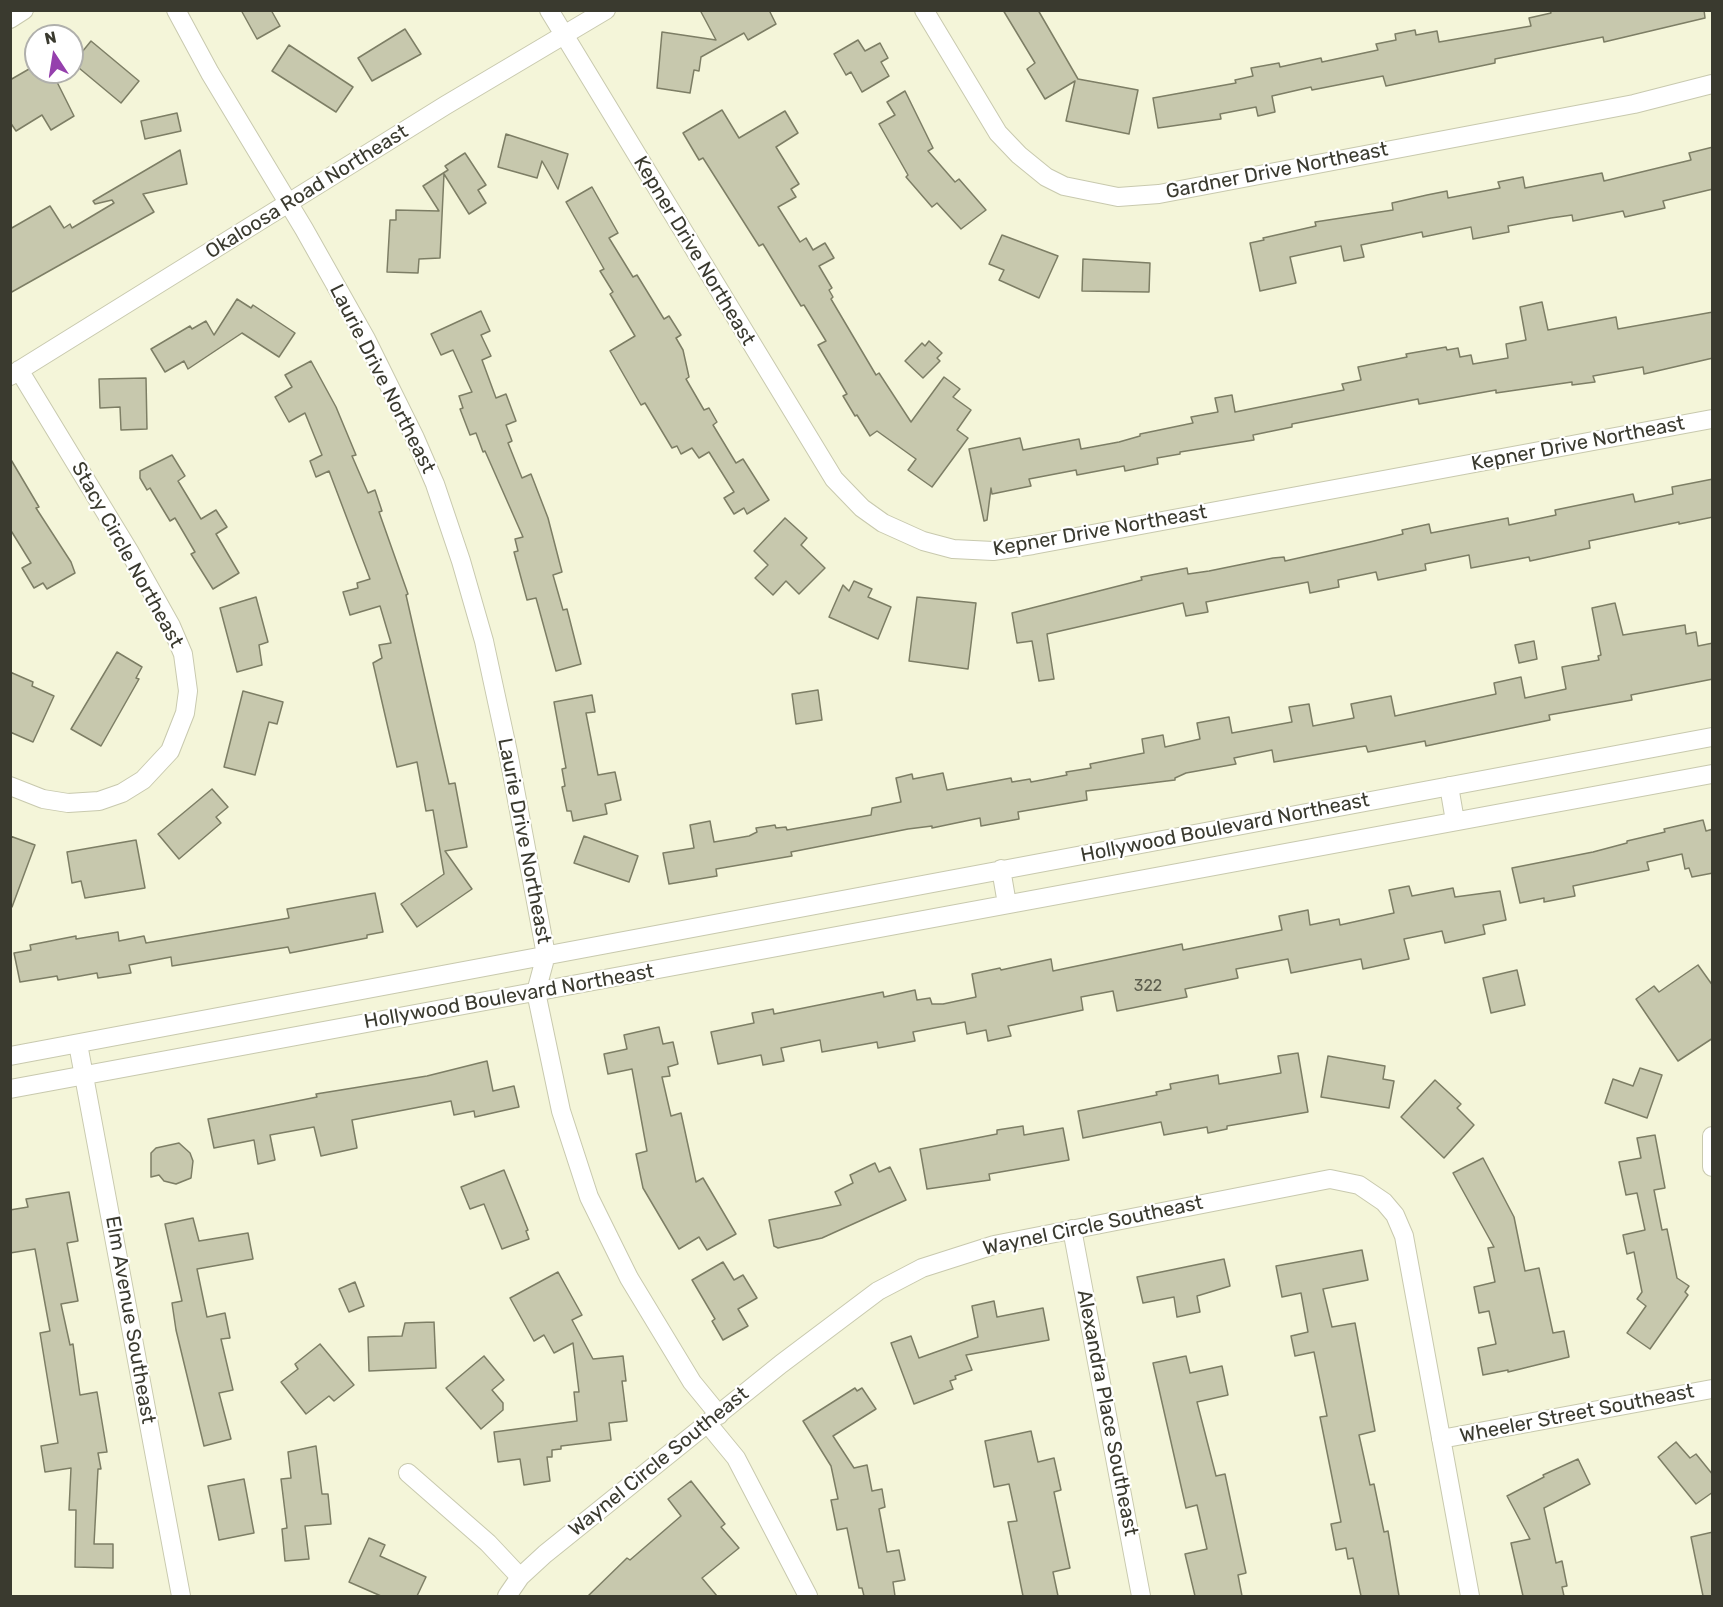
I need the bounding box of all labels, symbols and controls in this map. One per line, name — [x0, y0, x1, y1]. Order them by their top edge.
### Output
north arrow — [24, 24, 84, 84]
text: N — [43, 27, 58, 48]
street label: Okaloosa Road Northeast — [201, 120, 413, 264]
street label: Gardner Drive Northeast — [1164, 138, 1390, 204]
street label: Kepner Drive Northeast — [628, 152, 760, 350]
street label: Laurie Drive Northeast — [324, 280, 440, 478]
street label: Kepner Drive Northeast — [1469, 412, 1687, 476]
street label: Stacy Circle Northeast — [66, 458, 188, 652]
street label: Kepner Drive Northeast — [991, 500, 1209, 562]
street label: Laurie Drive Northeast — [492, 736, 556, 946]
street label: Hollywood Boulevard Northeast — [1079, 788, 1371, 868]
street label: Hollywood Boulevard Northeast — [362, 960, 656, 1034]
house number: 322 — [1134, 976, 1162, 996]
street label: Waynel Circle Southeast — [981, 1191, 1205, 1261]
street label: Elm Avenue Southeast — [100, 1214, 160, 1426]
street label: Alexandra Place Southeast — [1071, 1288, 1143, 1538]
street label: Wheeler Street Southeast — [1458, 1380, 1696, 1448]
street label: Waynel Circle Southeast — [564, 1382, 754, 1542]

